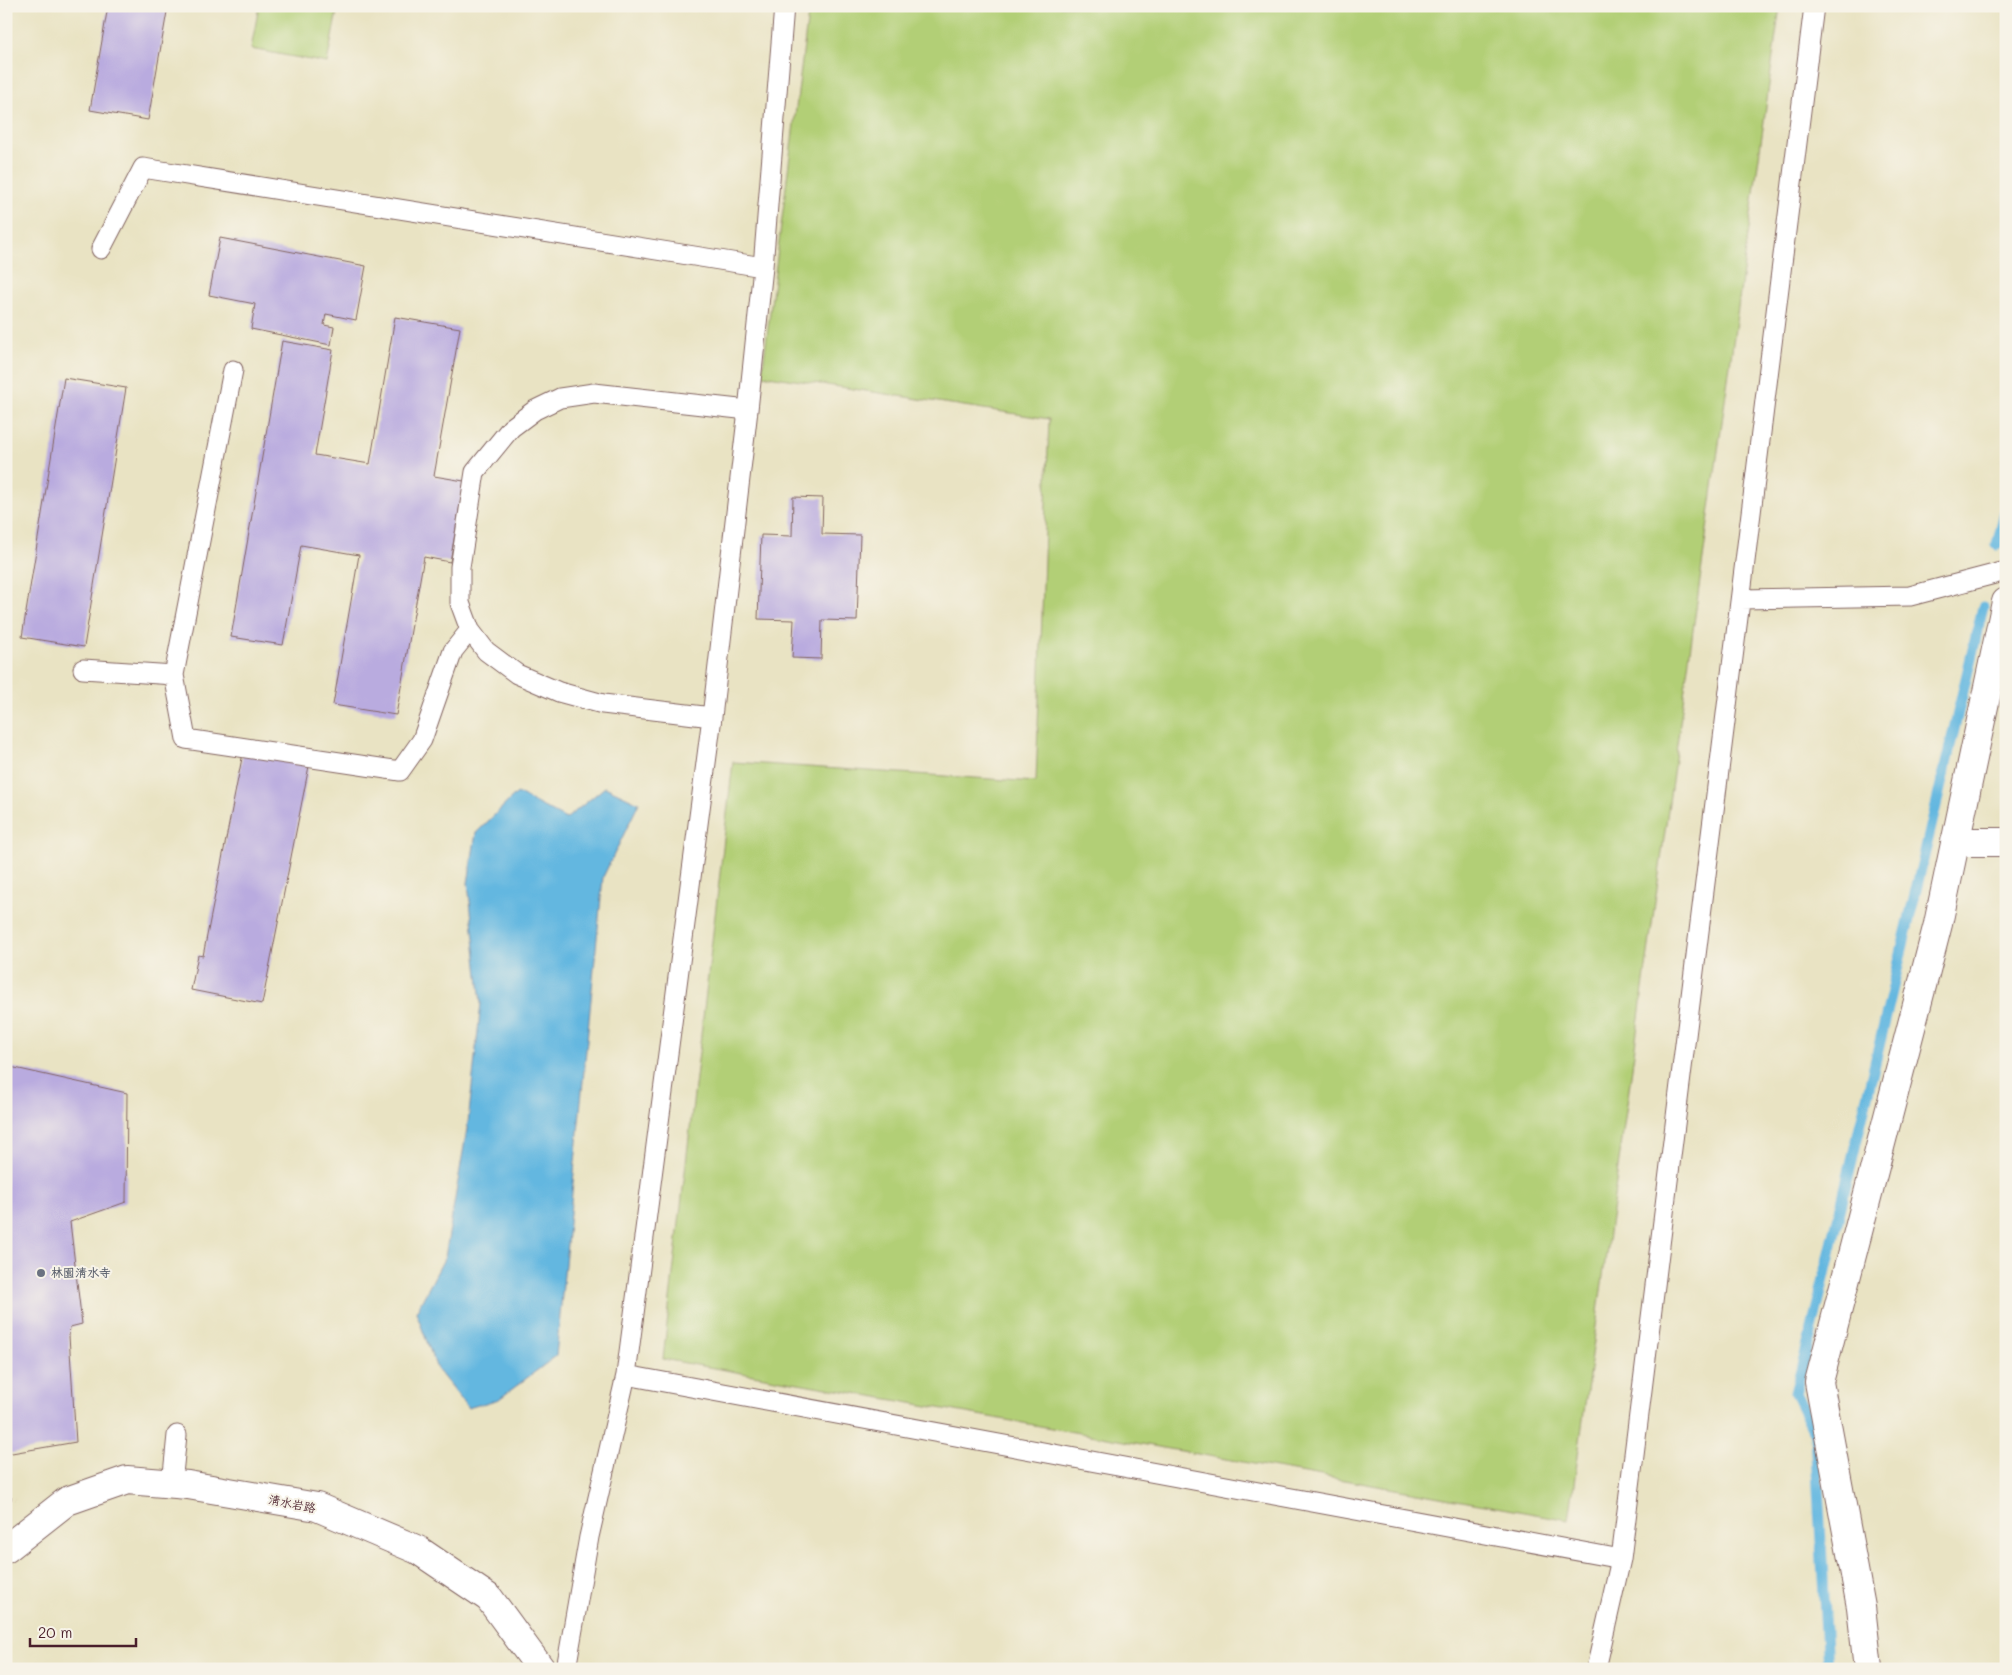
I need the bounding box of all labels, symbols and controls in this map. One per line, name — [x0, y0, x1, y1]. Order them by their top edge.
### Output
place label: 林園清水寺 — [51, 1264, 111, 1280]
marker: 林園清水寺 — [35, 1267, 47, 1279]
street label: 清水岩路 — [267, 1491, 317, 1515]
scale bar — [30, 1615, 136, 1647]
text: 20 m — [38, 1622, 72, 1642]

